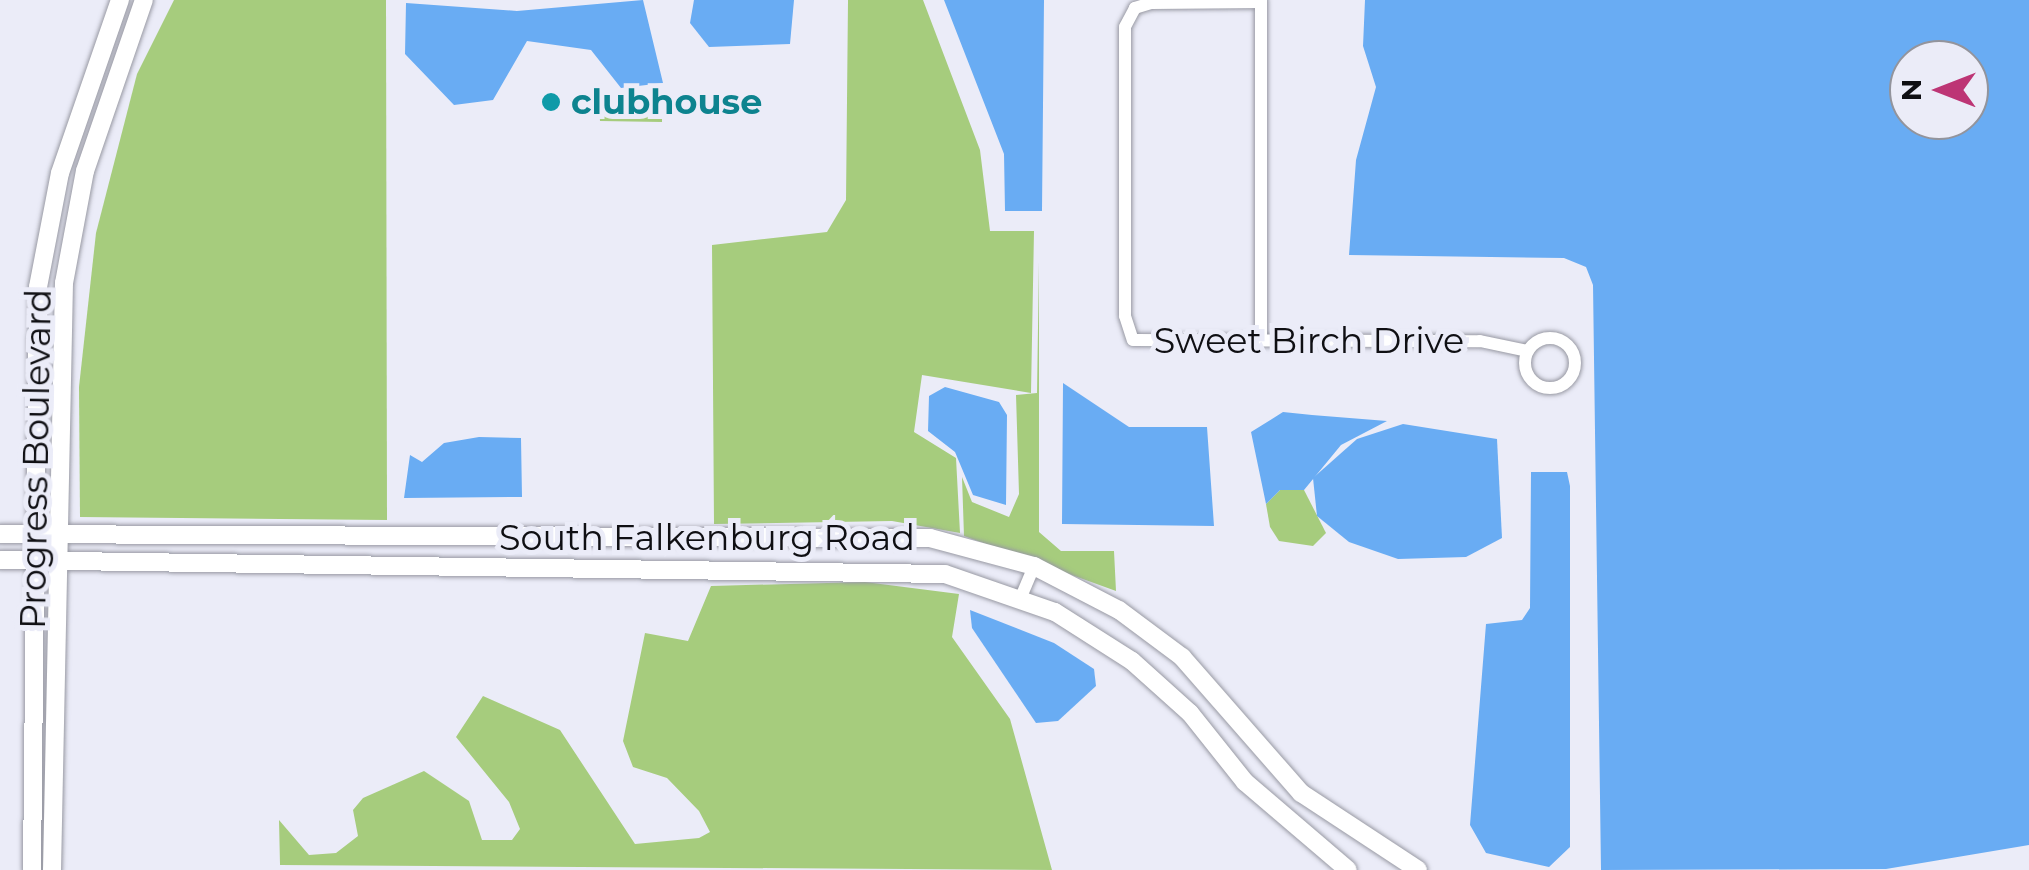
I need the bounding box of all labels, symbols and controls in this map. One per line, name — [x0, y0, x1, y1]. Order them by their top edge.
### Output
north arrow — [1889, 40, 1989, 140]
text: N — [1894, 79, 1928, 101]
place label: clubhouse — [571, 81, 762, 123]
marker: clubhouse — [540, 91, 562, 113]
street label: Progress Boulevard — [12, 289, 60, 629]
street label: Sweet Birch Drive — [1154, 320, 1464, 362]
street label: South Falkenburg Road — [499, 517, 915, 559]

